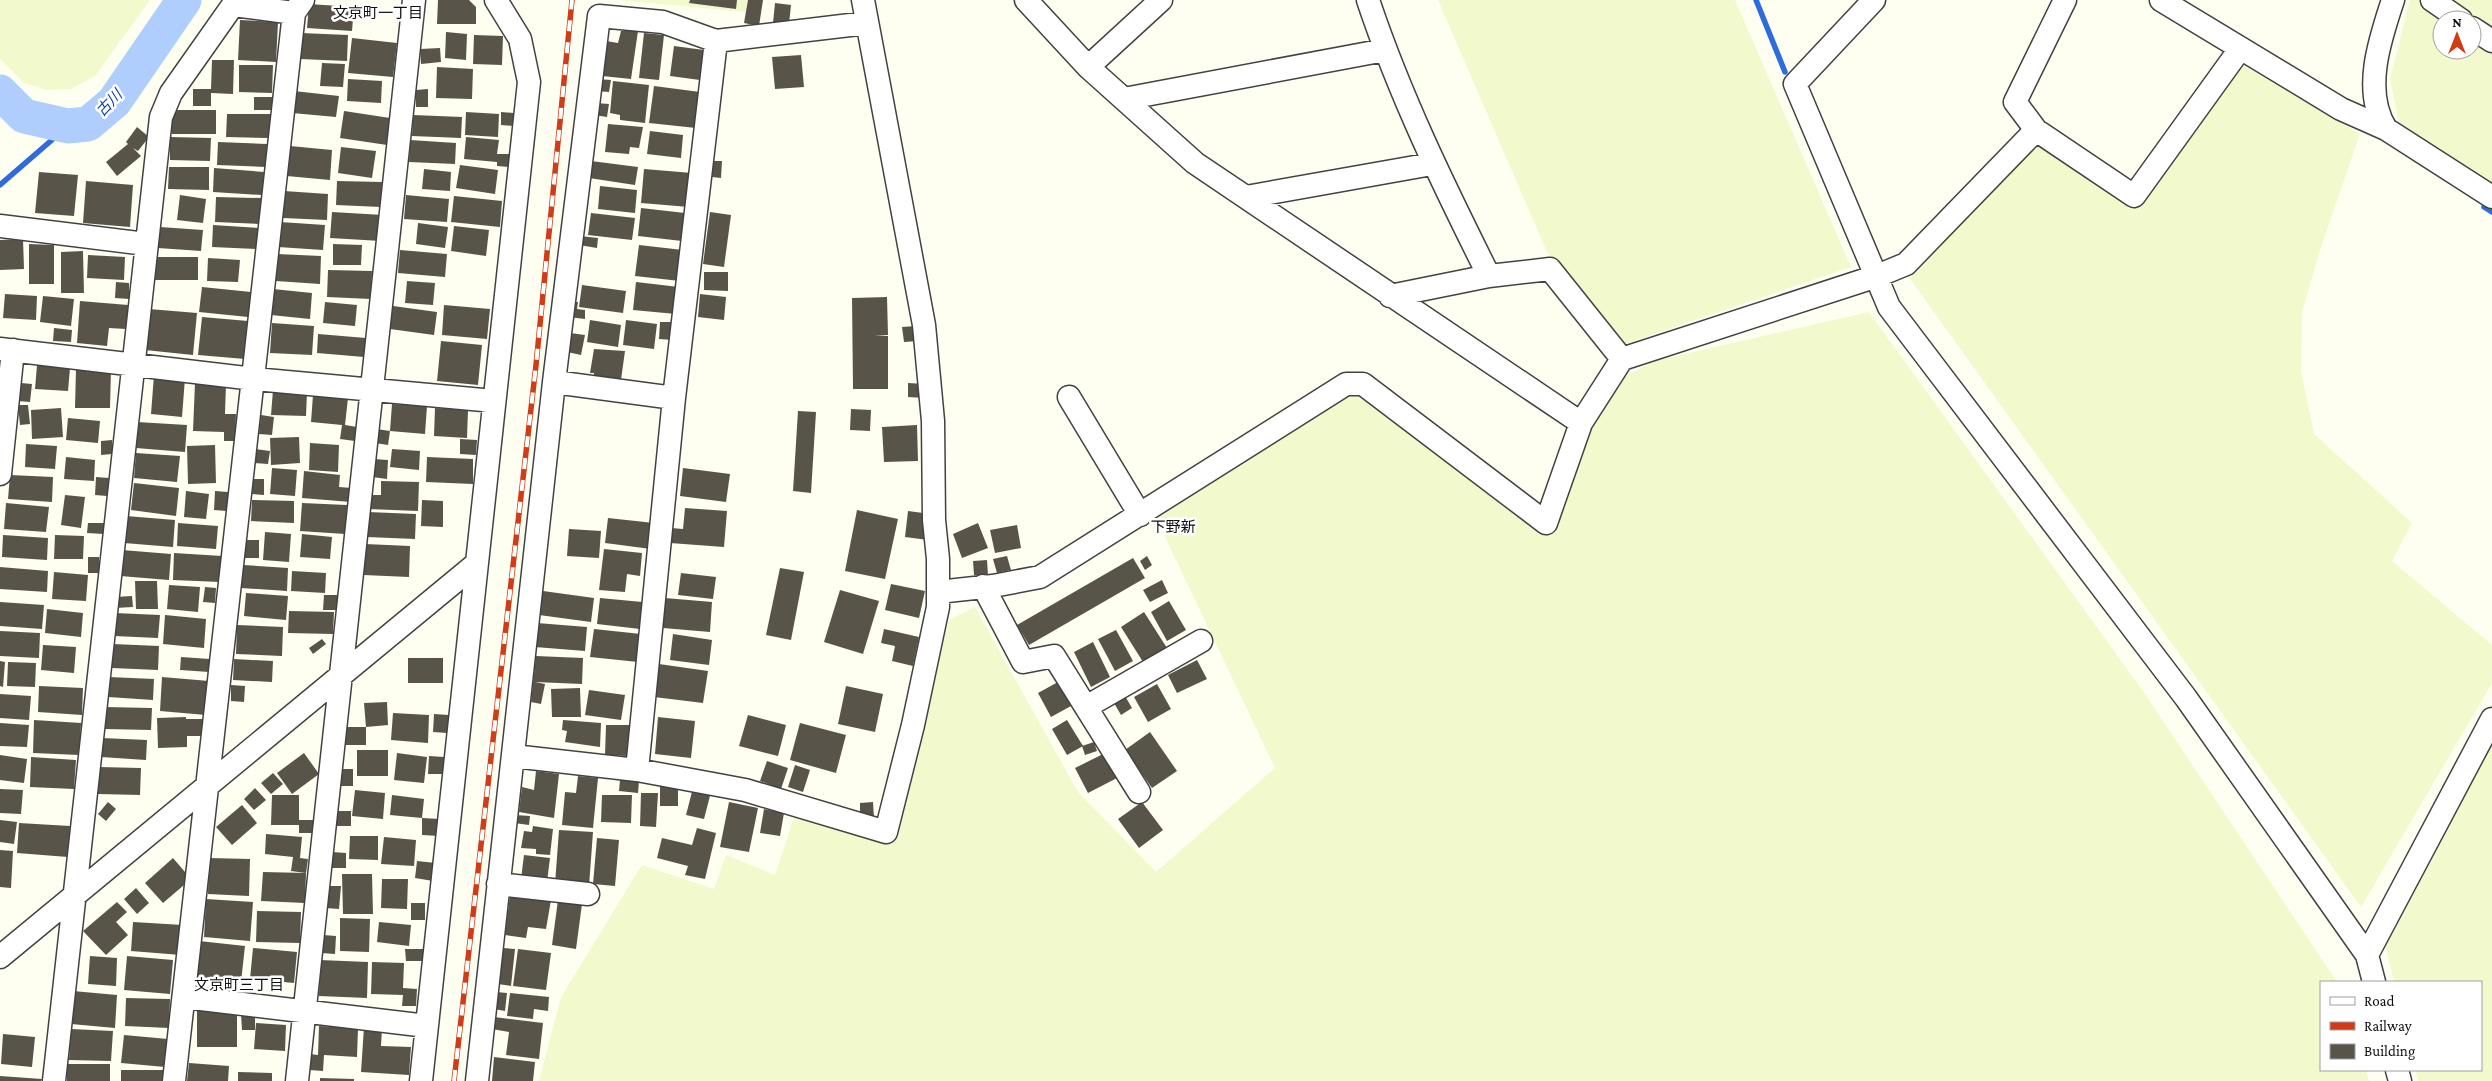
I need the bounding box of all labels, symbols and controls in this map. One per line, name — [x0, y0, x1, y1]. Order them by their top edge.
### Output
district label: 文京町一丁目 — [333, 5, 423, 21]
north arrow — [2432, 10, 2482, 60]
text: N — [2452, 14, 2462, 30]
water label: 古川 — [93, 85, 127, 119]
district label: 下野新 — [1150, 519, 1196, 535]
district label: 文京町三丁目 — [194, 977, 284, 993]
legend — [2320, 981, 2482, 1071]
text: Road — [2364, 993, 2395, 1009]
text: Railway — [2364, 1018, 2412, 1035]
text: Building — [2364, 1043, 2415, 1060]

